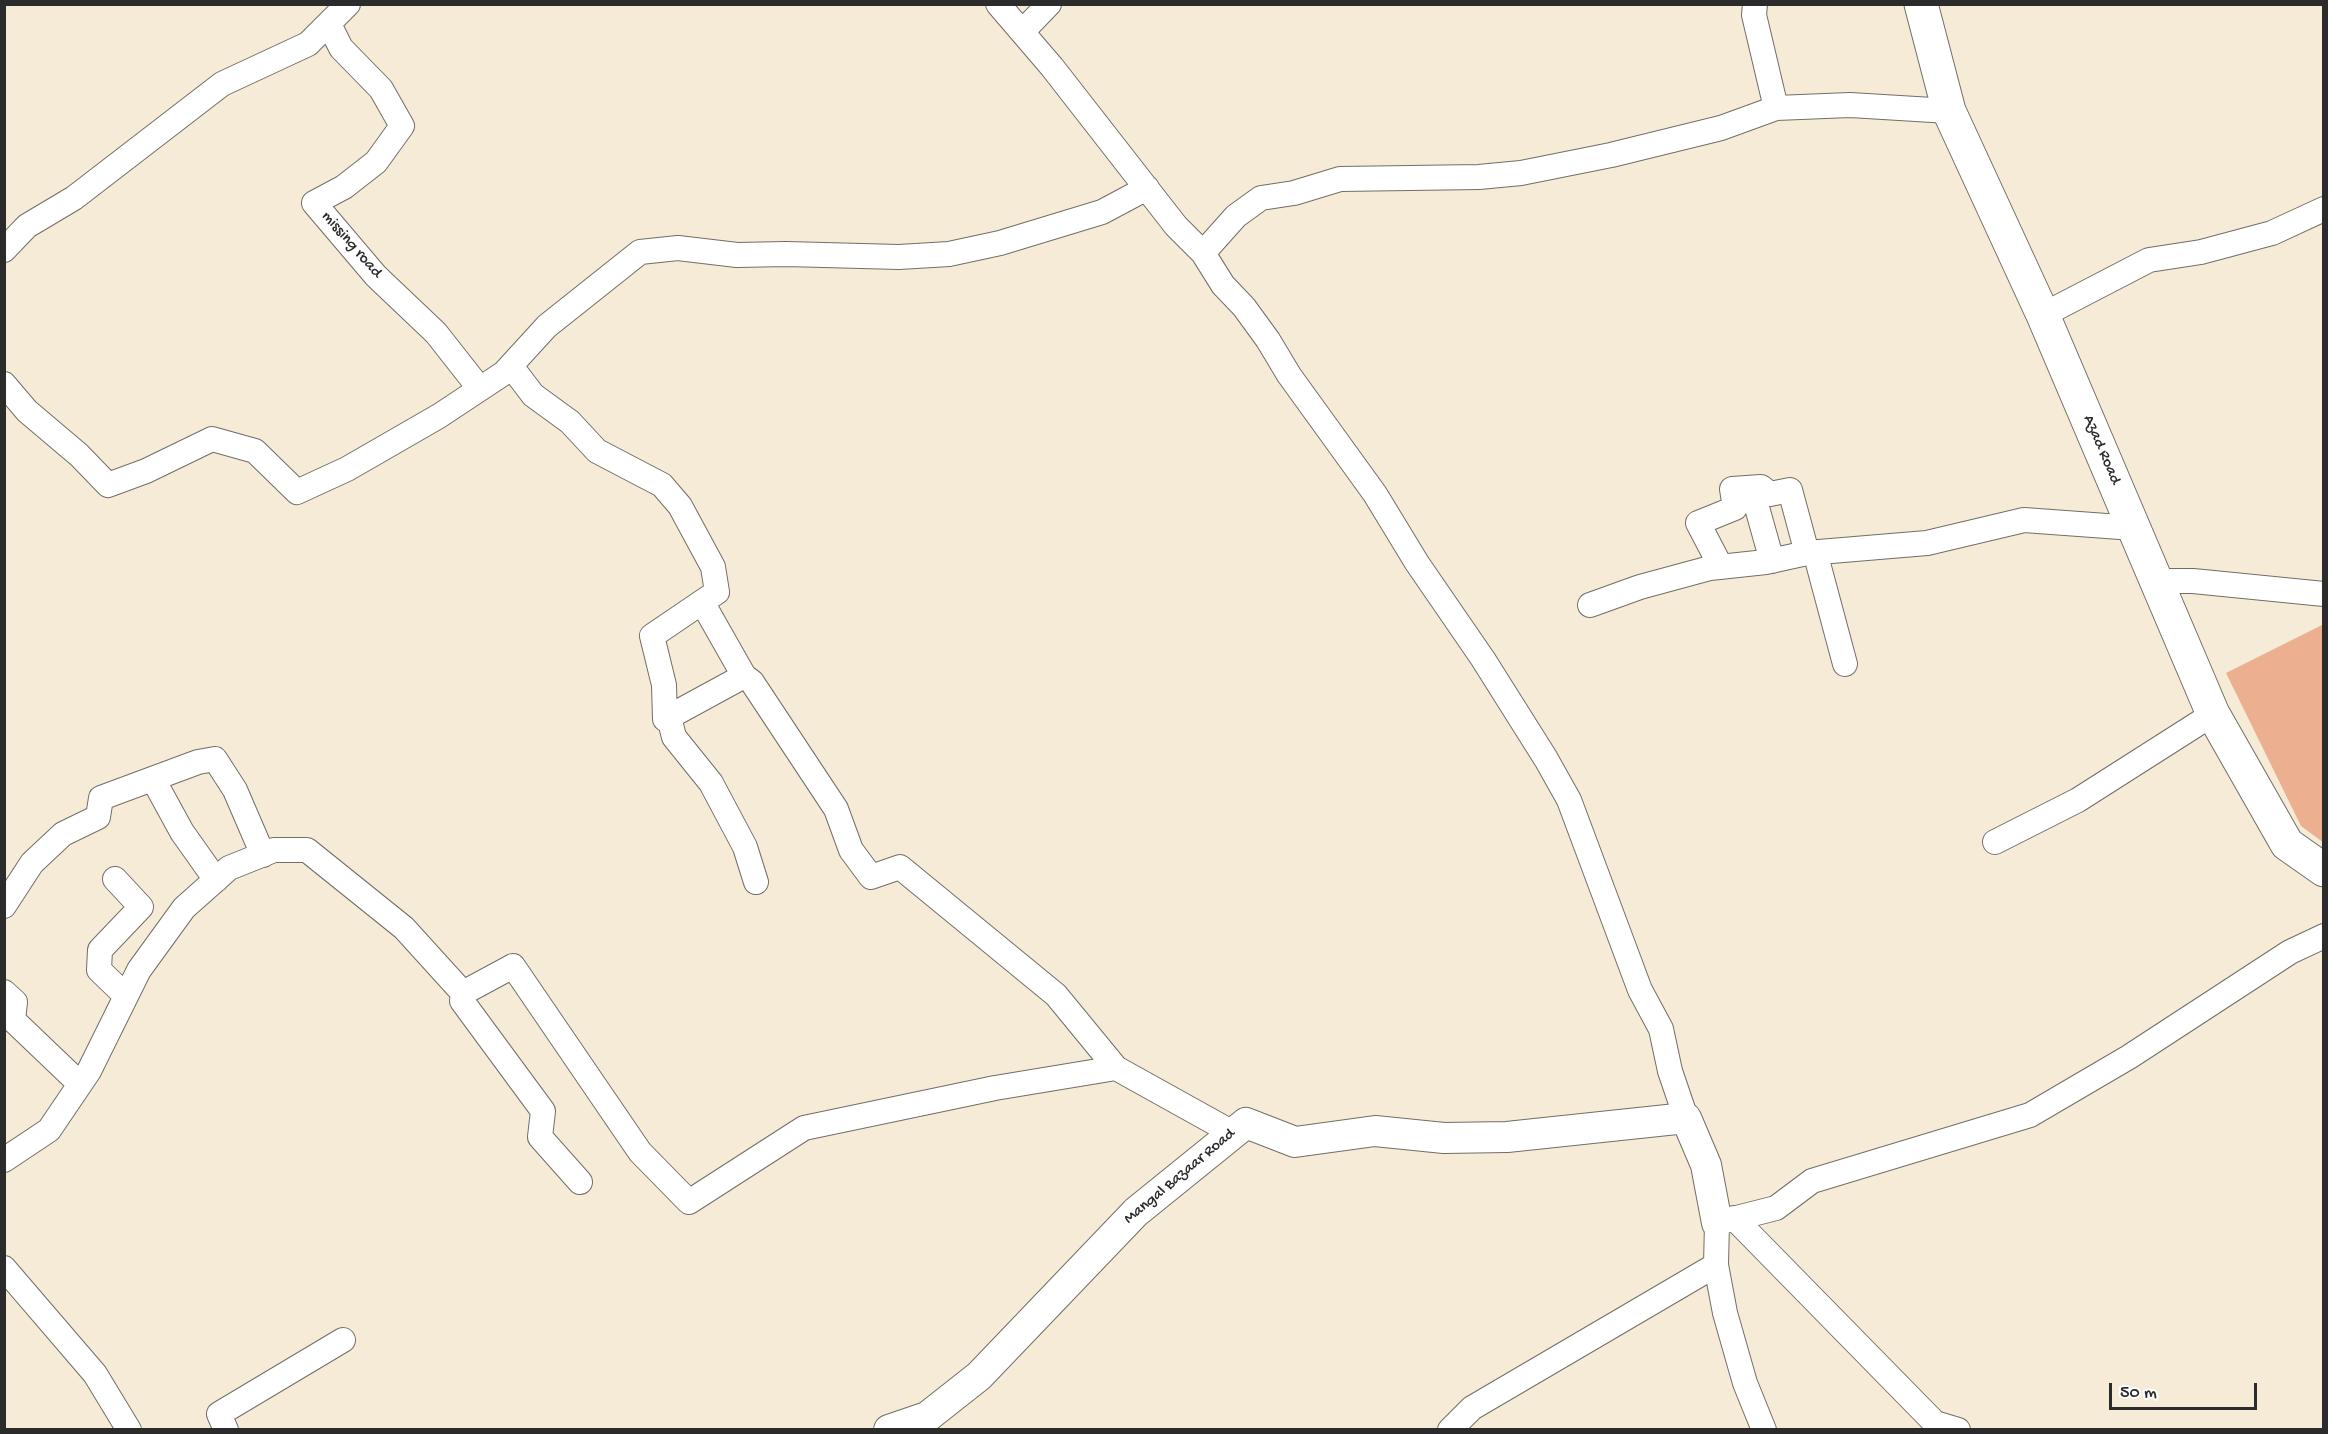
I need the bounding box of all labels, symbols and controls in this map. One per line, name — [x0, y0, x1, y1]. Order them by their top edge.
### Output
street label: missing road — [317, 207, 385, 283]
street label: Azad Road — [2078, 412, 2124, 488]
street label: Mangal Bazaar Road — [1121, 1125, 1239, 1229]
scale bar — [2112, 1371, 2260, 1409]
text: 50 m — [2120, 1383, 2157, 1404]

